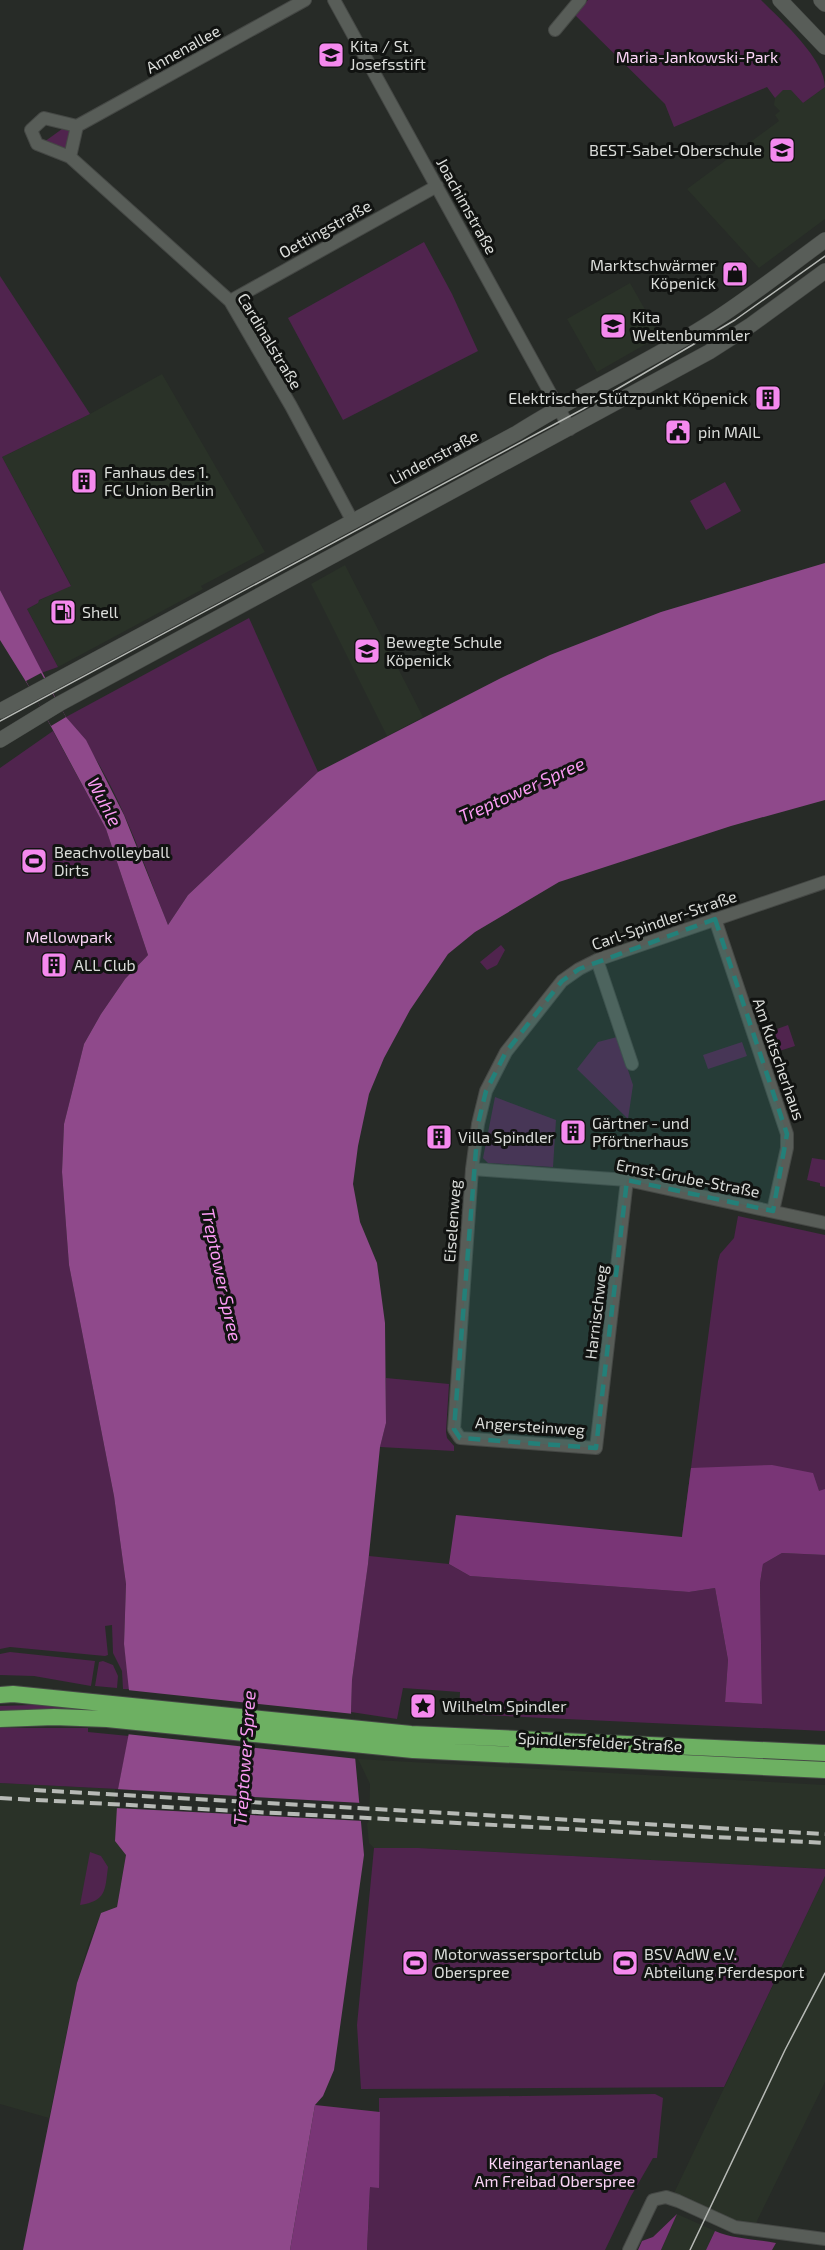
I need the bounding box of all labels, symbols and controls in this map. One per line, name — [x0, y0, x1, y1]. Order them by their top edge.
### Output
street label: Annenallee — [142, 20, 223, 77]
place label: Kita / St. Josefsstift — [350, 36, 426, 73]
school or university icon: Kita / St. Josefsstift — [316, 40, 346, 70]
park label: Maria-Jankowski-Park — [616, 47, 778, 66]
school or university icon: BEST-Sabel-Oberschule — [767, 135, 797, 165]
place label: BEST-Sabel-Oberschule — [589, 140, 762, 159]
street label: Joachimstraße — [433, 154, 502, 257]
street label: Oettingstraße — [275, 195, 374, 262]
place label: Marktschwärmer Köpenick — [590, 255, 717, 292]
shop icon: Marktschwärmer Köpenick — [720, 259, 750, 289]
street label: Cardinalstraße — [234, 289, 307, 392]
place label: Kita Weltenbummler — [632, 307, 751, 344]
school or university icon: Kita Weltenbummler — [598, 311, 628, 341]
building icon: Elektrischer Stützpunkt Köpenick — [753, 383, 783, 413]
place label: Elektrischer Stützpunkt Köpenick — [508, 388, 748, 407]
public building icon: pin MAIL — [663, 417, 693, 447]
place label: pin MAIL — [698, 422, 761, 441]
street label: Lindenstraße — [386, 425, 481, 488]
place label: Fanhaus des 1. FC Union Berlin — [104, 462, 214, 499]
building icon: Fanhaus des 1. FC Union Berlin — [69, 466, 99, 496]
fuel station icon: Shell — [48, 597, 78, 627]
place label: Shell — [82, 602, 119, 621]
place label: Bewegte Schule Köpenick — [386, 632, 502, 669]
school or university icon: Bewegte Schule Köpenick — [352, 636, 382, 666]
water label: Treptower Spree — [455, 751, 588, 827]
water label: Wuhle — [83, 773, 127, 830]
place label: Beachvolleyball Dirts — [54, 842, 170, 879]
sports icon: Beachvolleyball Dirts — [19, 846, 49, 876]
street label: Carl-Spindler-Straße — [589, 886, 739, 953]
park label: Mellowpark — [26, 927, 112, 946]
building icon: ALL Club — [39, 950, 69, 980]
place label: ALL Club — [74, 955, 136, 974]
street label: Am Kutscherhaus — [750, 995, 809, 1122]
place label: Gärtner - und Pförtnerhaus — [592, 1113, 689, 1150]
building icon: Gärtner - und Pförtnerhaus — [558, 1117, 588, 1147]
building icon: Villa Spindler — [424, 1122, 454, 1152]
place label: Villa Spindler — [458, 1127, 555, 1146]
street label: Ernst-Grube-Straße — [615, 1154, 762, 1201]
street label: Eiselenweg — [439, 1179, 464, 1263]
water label: Treptower Spree — [197, 1206, 247, 1344]
street label: Harnischweg — [580, 1264, 611, 1360]
street label: Angersteinweg — [475, 1412, 586, 1439]
water label: Treptower Spree — [228, 1689, 260, 1826]
place icon: Wilhelm Spindler — [408, 1691, 438, 1721]
place label: Wilhelm Spindler — [442, 1696, 567, 1715]
street label: Spindlersfelder Straße — [517, 1728, 683, 1755]
place label: Motorwassersportclub Oberspree — [434, 1944, 602, 1981]
place label: BSV AdW e.V. Abteilung Pferdesport — [644, 1944, 804, 1981]
sports icon: Motorwassersportclub Oberspree — [400, 1948, 430, 1978]
sports icon: BSV AdW e.V. Abteilung Pferdesport — [610, 1948, 640, 1978]
park label: Kleingartenanlage Am Freibad Oberspree — [475, 2153, 635, 2190]

